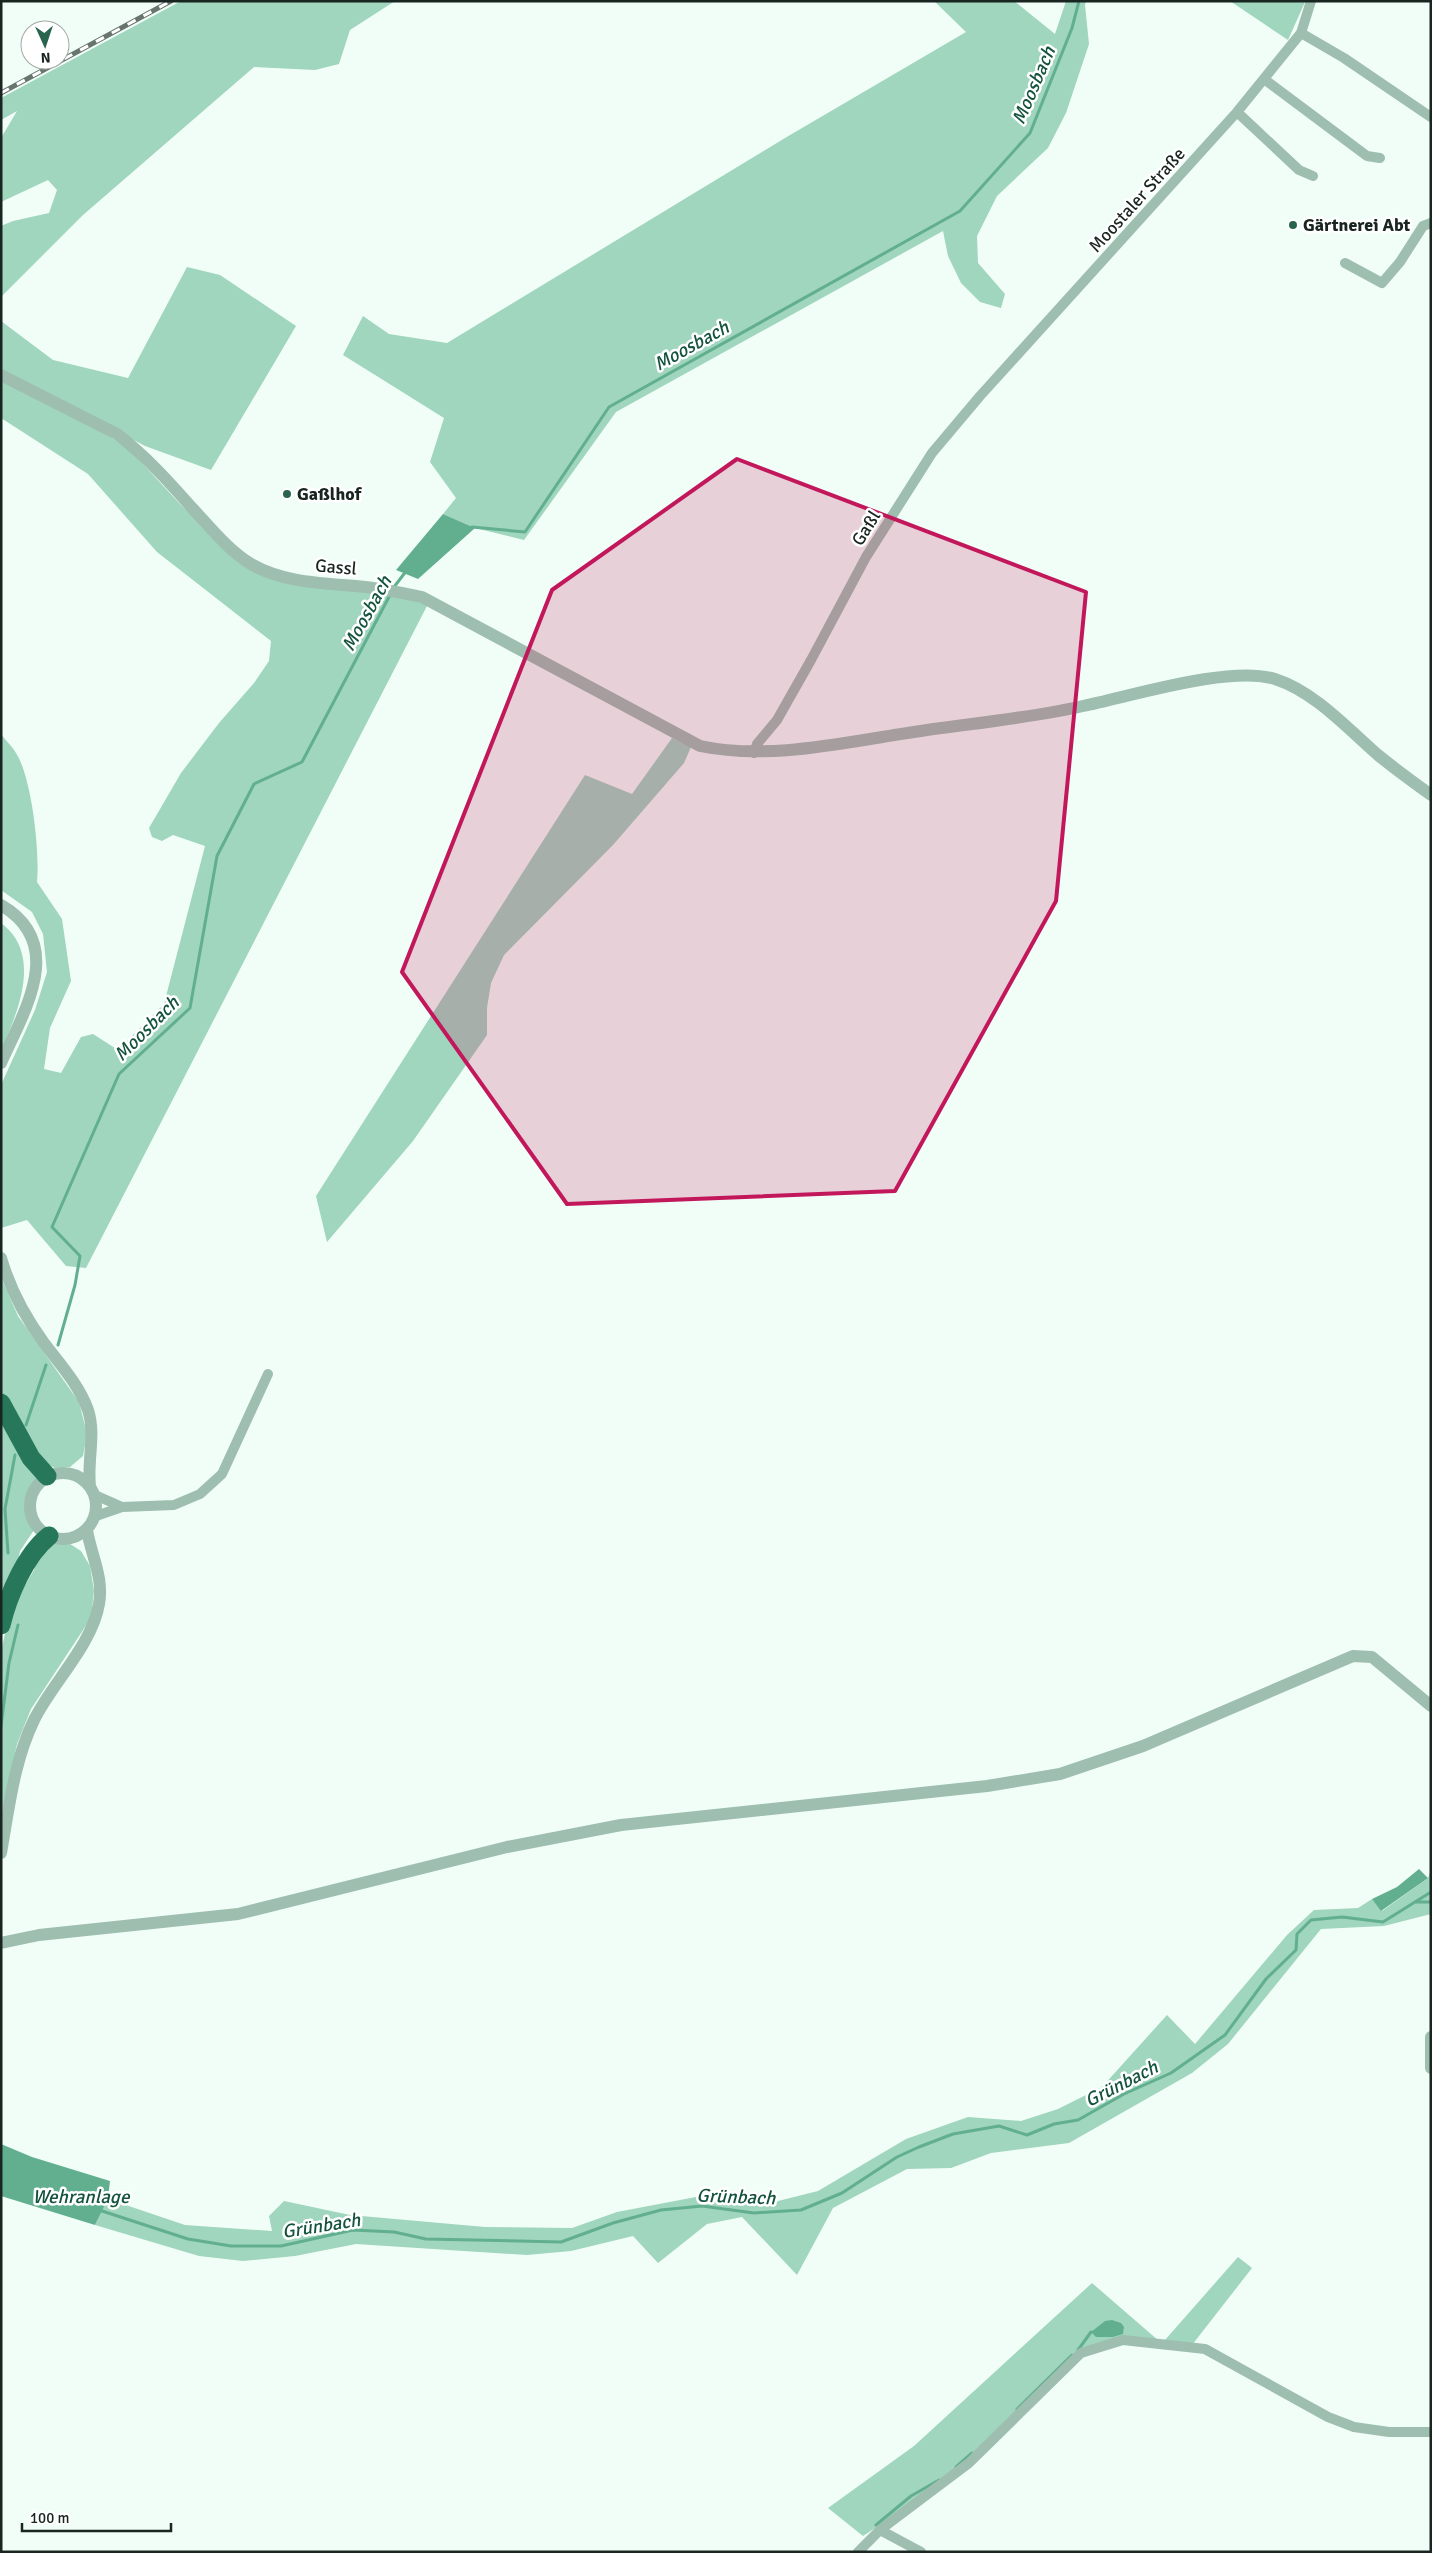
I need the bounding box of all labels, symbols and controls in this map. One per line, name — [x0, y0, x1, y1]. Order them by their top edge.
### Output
north arrow — [20, 20, 70, 70]
water label: Moosbach — [1007, 42, 1061, 128]
text: N — [40, 49, 51, 66]
street label: Moostaler Straße — [1084, 143, 1190, 257]
place label: Gärtnerei Abt — [1303, 214, 1411, 236]
marker: Gärtnerei Abt — [1287, 219, 1299, 231]
water label: Moosbach — [650, 315, 734, 376]
place label: Gaßlhof — [297, 483, 363, 505]
marker: Gaßlhof — [281, 488, 293, 500]
street label: Gaßl — [847, 506, 885, 550]
street label: Gassl — [314, 554, 358, 580]
water label: Moosbach — [336, 571, 398, 655]
water label: Moosbach — [109, 991, 185, 1066]
water label: Grünbach — [1081, 2055, 1163, 2112]
water label: Grünbach — [696, 2184, 776, 2210]
water label: Wehranlage — [33, 2185, 131, 2209]
water label: Grünbach — [280, 2208, 363, 2244]
scale bar — [22, 2500, 171, 2532]
text: 100 m — [30, 2509, 70, 2527]

